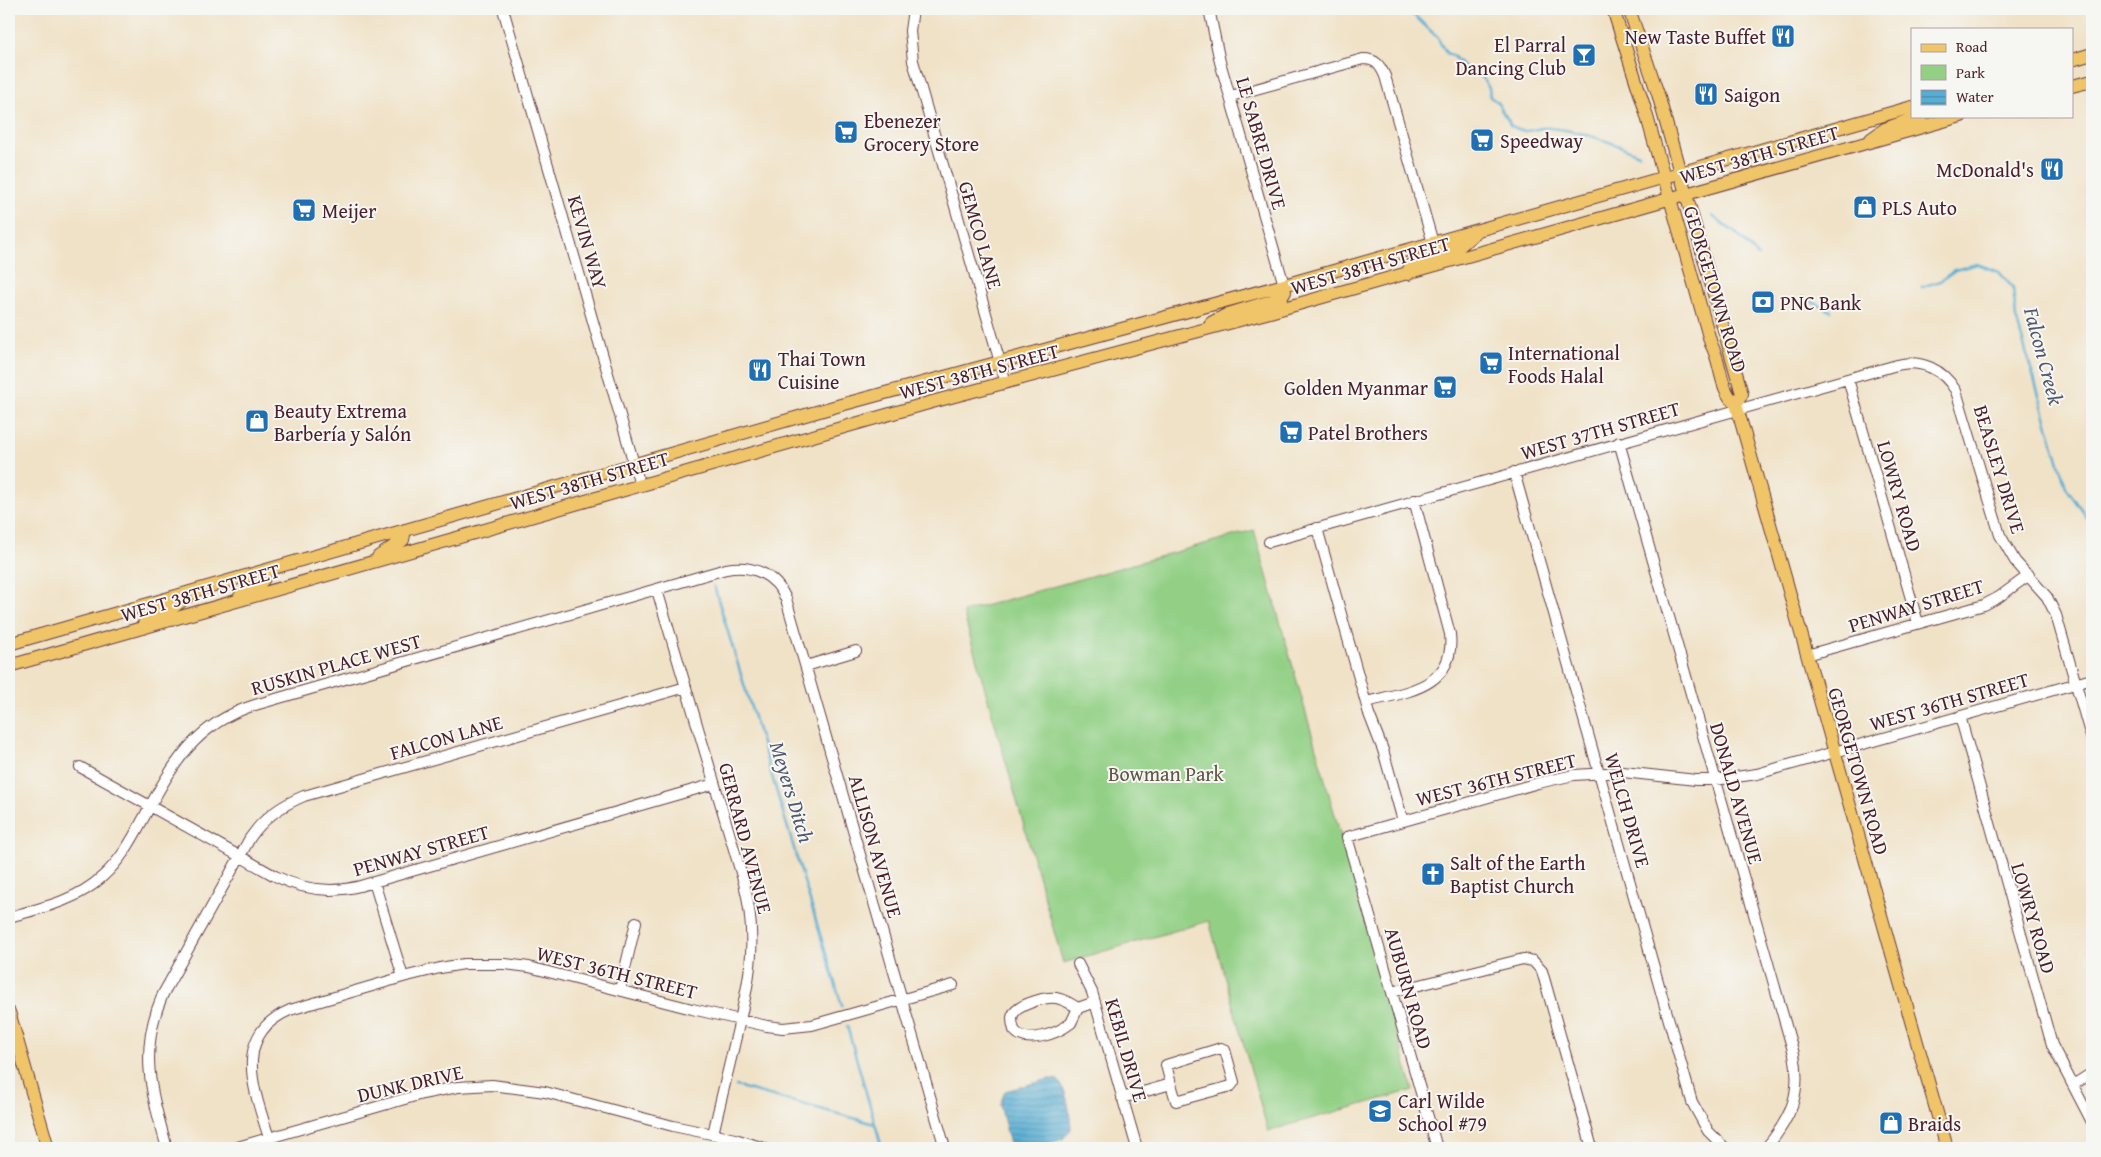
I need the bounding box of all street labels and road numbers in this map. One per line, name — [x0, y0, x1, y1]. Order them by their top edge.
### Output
street label: LE SABRE DRIVE — [1229, 73, 1295, 213]
street label: WEST 38TH STREET — [1676, 117, 1842, 191]
street label: GEMCO LANE — [952, 178, 1010, 292]
street label: KEVIN WAY — [561, 192, 615, 292]
street label: GEORGETOWN ROAD — [1677, 202, 1755, 376]
street label: WEST 38TH STREET — [1287, 228, 1453, 302]
street label: WEST 38TH STREET — [896, 336, 1062, 406]
street label: WEST 37TH STREET — [1517, 393, 1683, 467]
street label: BEASLEY DRIVE — [1967, 401, 2033, 537]
street label: LOWRY ROAD — [1870, 437, 1930, 555]
street label: WEST 38TH STREET — [506, 443, 672, 517]
street label: WEST 38TH STREET — [117, 555, 283, 629]
street label: PENWAY STREET — [1845, 571, 1987, 639]
street label: RUSKIN PLACE WEST — [248, 626, 424, 702]
street label: WEST 36TH STREET — [1866, 664, 2032, 738]
street label: GEORGETOWN ROAD — [1821, 684, 1897, 858]
street label: FALCON LANE — [386, 707, 506, 767]
street label: DONALD AVENUE — [1703, 719, 1771, 867]
street label: WEST 36TH STREET — [1413, 745, 1579, 813]
street label: WELCH DRIVE — [1598, 749, 1658, 871]
street label: GERRARD AVENUE — [712, 759, 780, 917]
street label: ALLISON AVENUE — [842, 771, 910, 921]
street label: PENWAY STREET — [350, 817, 492, 883]
street label: LOWRY ROAD — [2004, 859, 2064, 977]
street label: AUBURN ROAD — [1378, 924, 1440, 1052]
street label: WEST 36TH STREET — [534, 938, 700, 1006]
street label: KEBIL DRIVE — [1098, 995, 1156, 1105]
street label: DUNK DRIVE — [354, 1057, 466, 1109]

